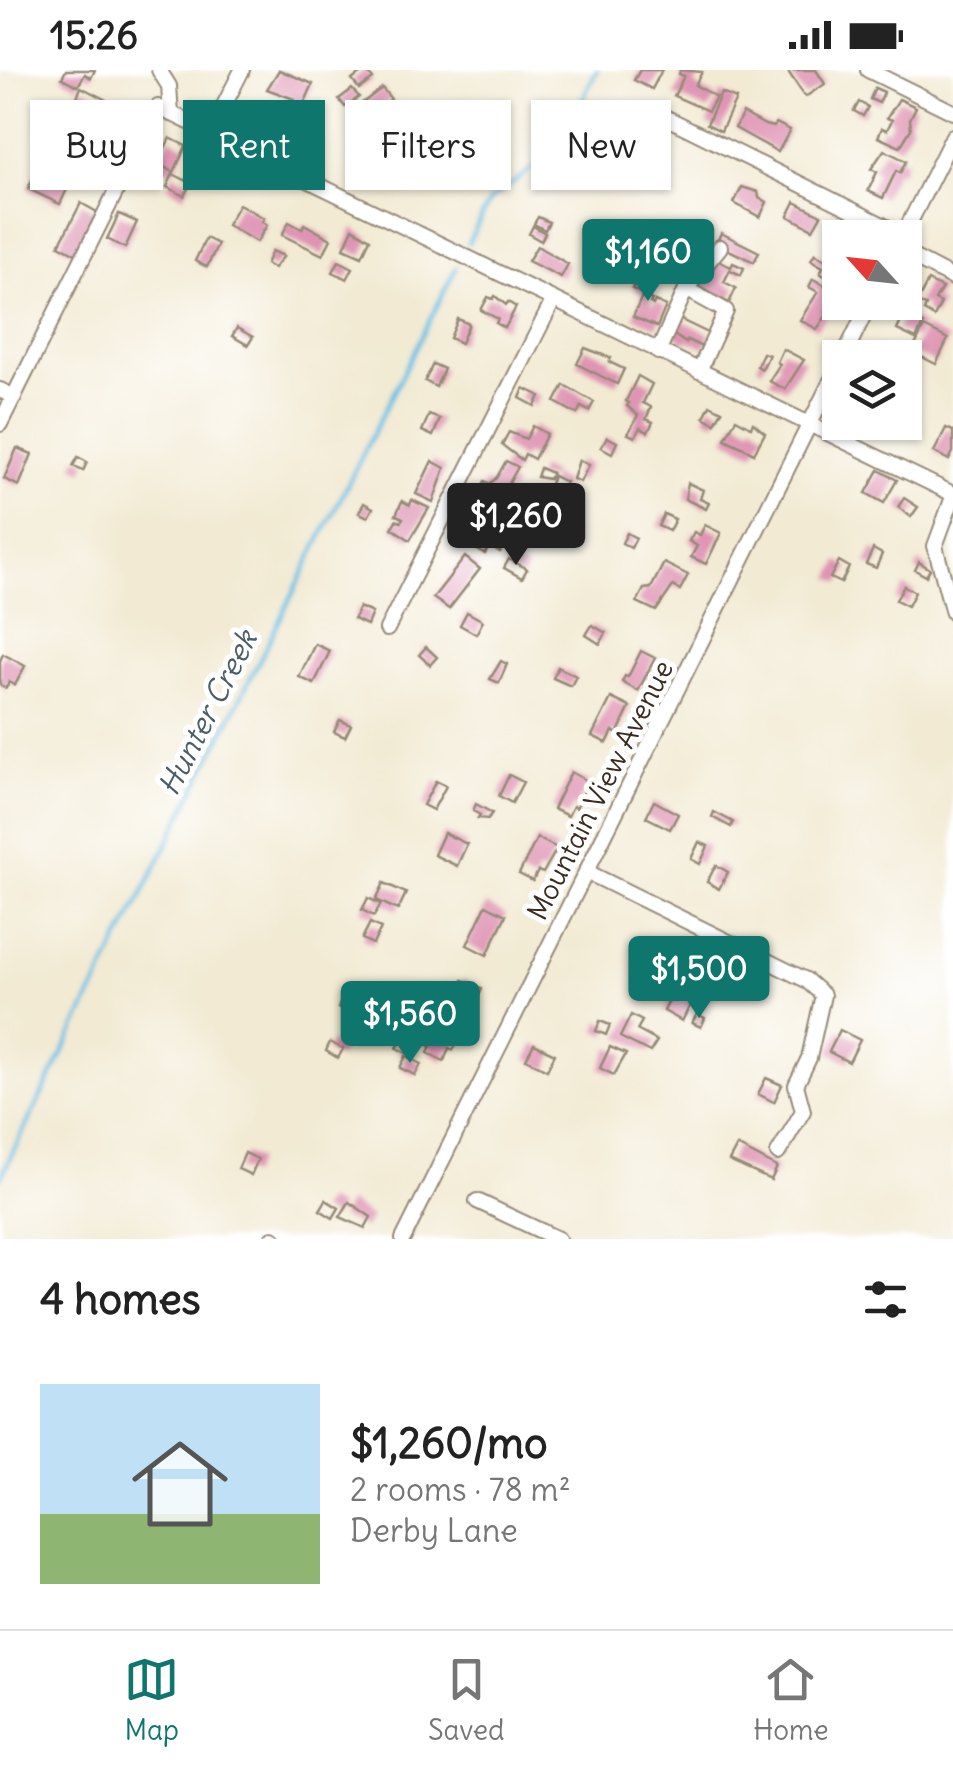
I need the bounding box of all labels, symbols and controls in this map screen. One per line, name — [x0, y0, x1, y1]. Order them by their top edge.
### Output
text: 15:26 — [50, 12, 138, 59]
chip: Buy — [30, 100, 163, 190]
chip: Rent — [183, 100, 325, 190]
chip: Filters — [345, 100, 511, 190]
chip: New — [531, 100, 671, 190]
pin: $1,160 — [567, 219, 729, 304]
north arrow — [822, 220, 922, 320]
map controls — [822, 220, 922, 440]
text: $1,160 — [604, 231, 692, 272]
button: layers — [822, 340, 922, 440]
pin: $1,260 — [435, 483, 597, 568]
text: $1,260 — [469, 495, 563, 536]
water label: Hunter Creek — [149, 622, 266, 801]
street label: Mountain View Avenue — [519, 654, 681, 926]
pin: $1,500 — [618, 936, 780, 1021]
text: $1,500 — [650, 948, 748, 989]
pin: $1,560 — [329, 981, 491, 1066]
text: $1,560 — [363, 993, 457, 1034]
icon: filters — [858, 1272, 913, 1327]
text: 4 homes — [40, 1273, 201, 1325]
text: $1,260/mo — [350, 1417, 548, 1469]
icon: home — [120, 1424, 240, 1544]
text: 2 rooms · 78 m² — [350, 1469, 571, 1510]
text: Derby Lane — [350, 1510, 518, 1551]
tab: Map — [124, 1652, 179, 1748]
tab: Saved — [428, 1652, 505, 1748]
tab: Home — [753, 1652, 829, 1748]

